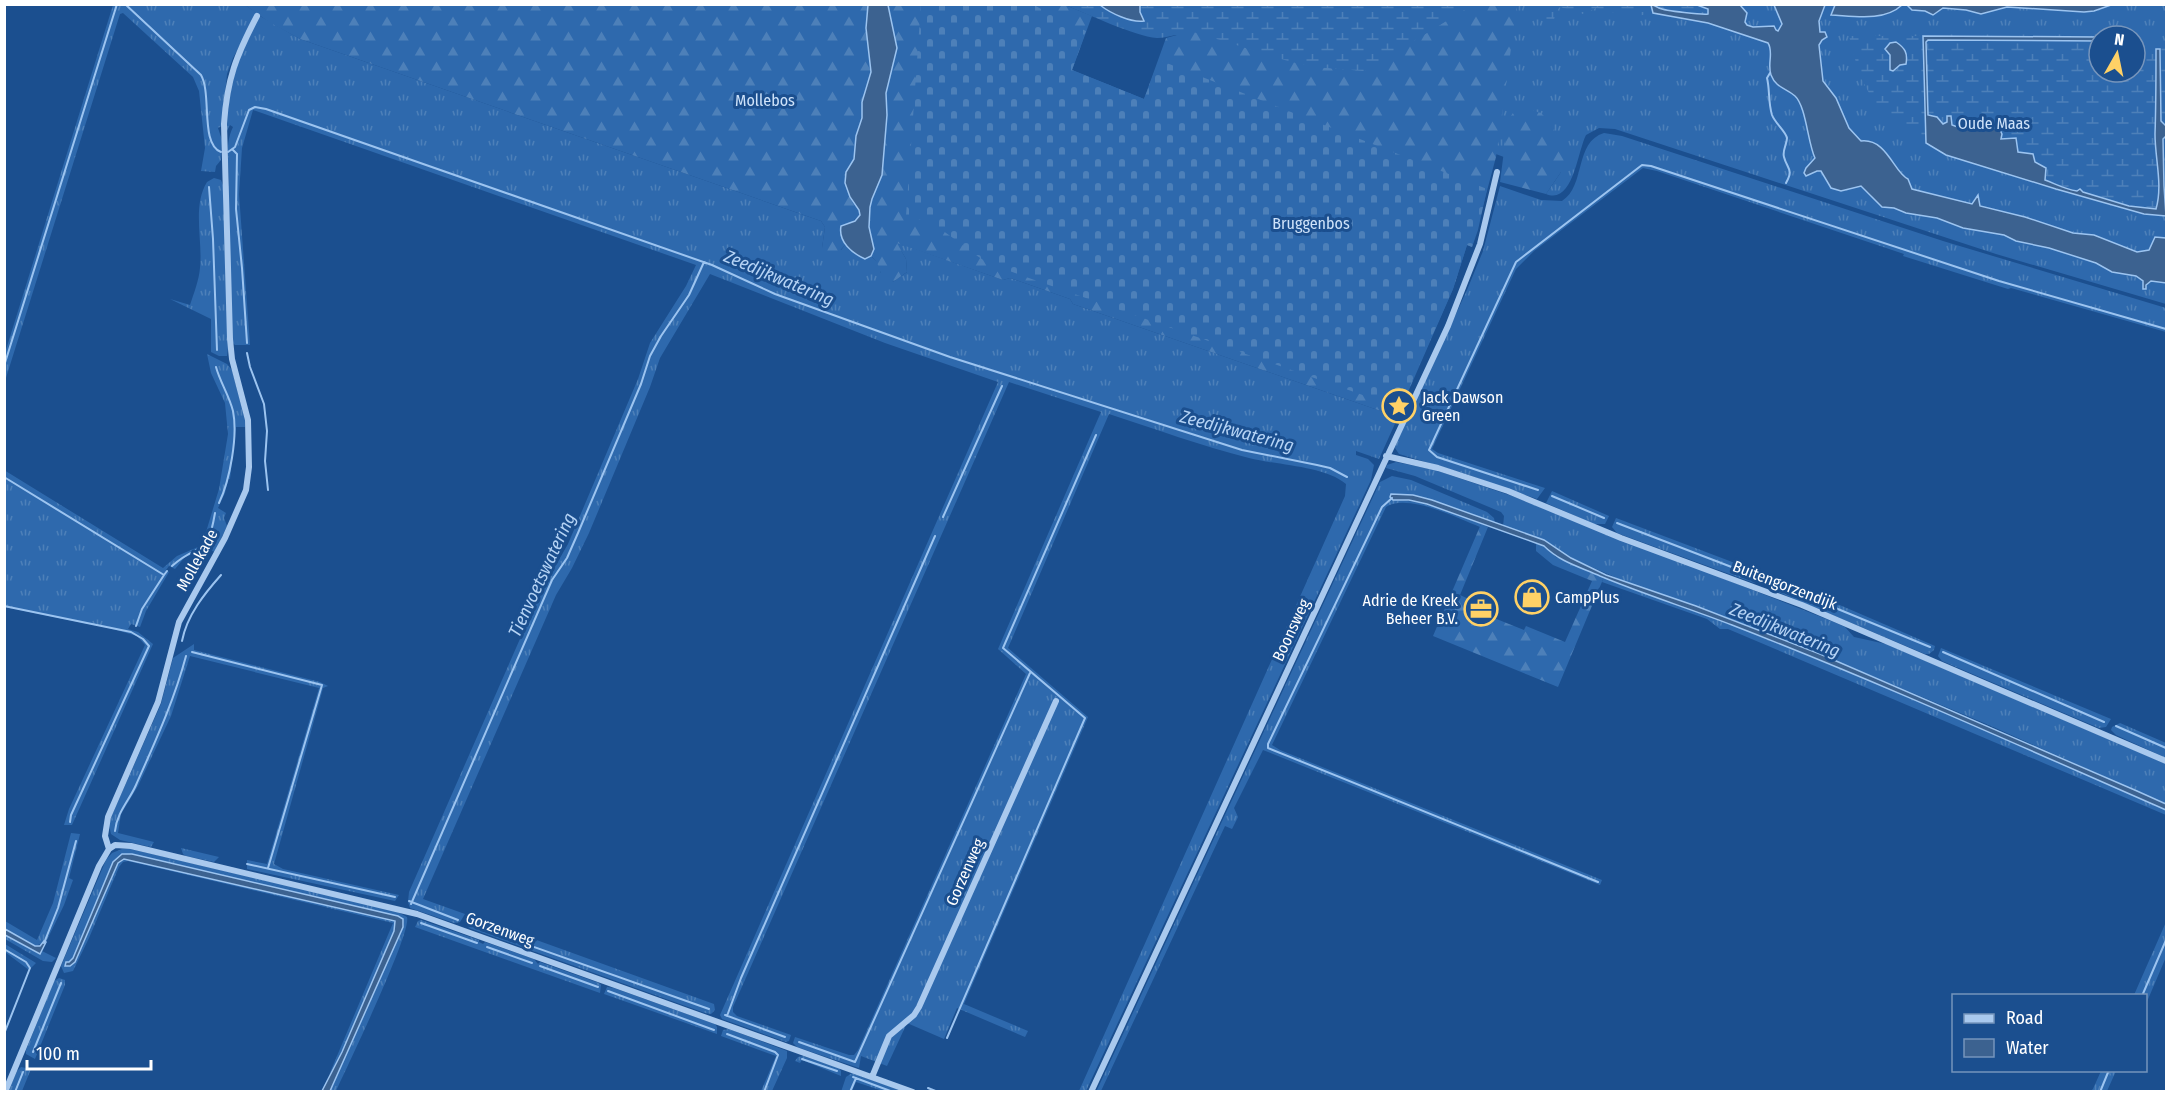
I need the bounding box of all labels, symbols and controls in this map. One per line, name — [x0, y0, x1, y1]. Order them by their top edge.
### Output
north arrow — [2087, 24, 2147, 84]
text: N — [2113, 30, 2125, 50]
park label: Mollebos — [735, 91, 795, 110]
park label: Oude Maas — [1958, 114, 2030, 133]
park label: Bruggenbos — [1272, 214, 1350, 233]
water label: Zeedijkwatering — [720, 245, 837, 311]
place icon: Jack Dawson Green — [1381, 388, 1417, 424]
place label: Jack Dawson Green — [1422, 388, 1503, 425]
water label: Zeedijkwatering — [1177, 405, 1296, 457]
water label: Tienvoetswatering — [504, 509, 580, 641]
street label: Mollekade — [172, 526, 222, 594]
street label: Buitengorzendijk — [1730, 556, 1840, 614]
shop icon: CampPlus — [1514, 579, 1550, 615]
place label: CampPlus — [1555, 588, 1619, 607]
place label: Adrie de Kreek Beheer B.V. — [1363, 591, 1459, 628]
office icon: Adrie de Kreek Beheer B.V. — [1463, 591, 1499, 627]
street label: Boonsweg — [1268, 595, 1314, 664]
water label: Zeedijkwatering — [1726, 597, 1843, 662]
street label: Gorzenweg — [942, 835, 988, 909]
street label: Gorzenweg — [463, 908, 537, 950]
legend — [1952, 994, 2147, 1072]
text: Road — [2006, 1007, 2043, 1029]
scale bar — [27, 1033, 152, 1071]
text: Water — [2006, 1037, 2049, 1059]
text: 100 m — [36, 1043, 80, 1065]

